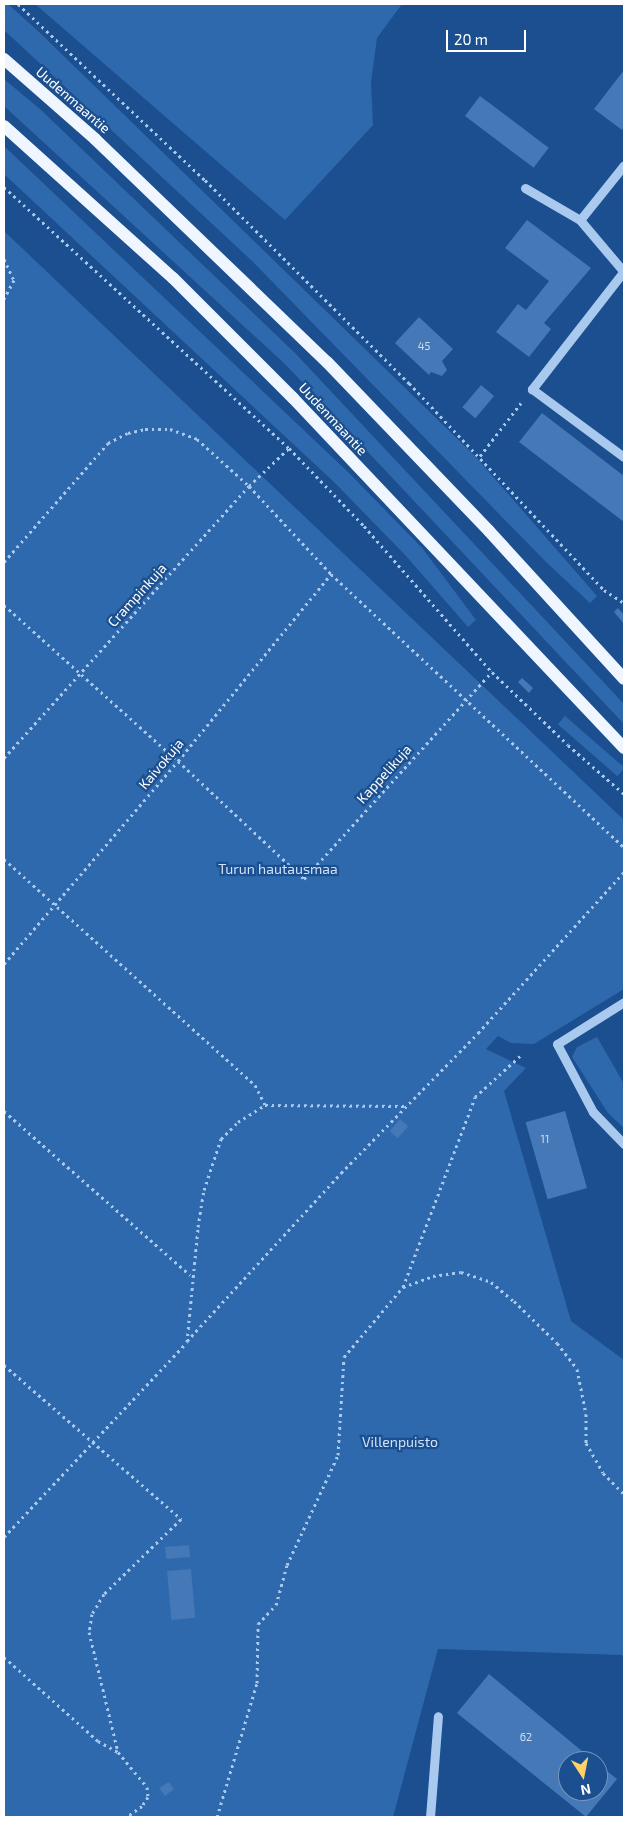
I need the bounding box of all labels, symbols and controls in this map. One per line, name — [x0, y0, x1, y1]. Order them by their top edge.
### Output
scale bar — [448, 20, 528, 52]
text: 20 m — [454, 30, 488, 48]
street label: Uudenmaantie — [32, 63, 114, 137]
house number: 45 — [418, 339, 430, 353]
street label: Uudenmaantie — [295, 379, 371, 459]
street label: Crampinkuja — [104, 560, 170, 630]
street label: Kaivokuja — [135, 735, 187, 793]
street label: Kappelikuja — [353, 741, 415, 807]
park label: Turun hautausmaa — [218, 861, 338, 877]
house number: 11 — [541, 1132, 549, 1146]
park label: Villenpuisto — [362, 1434, 438, 1450]
house number: 62 — [520, 1730, 532, 1744]
north arrow — [558, 1751, 608, 1801]
text: N — [579, 1781, 592, 1800]

